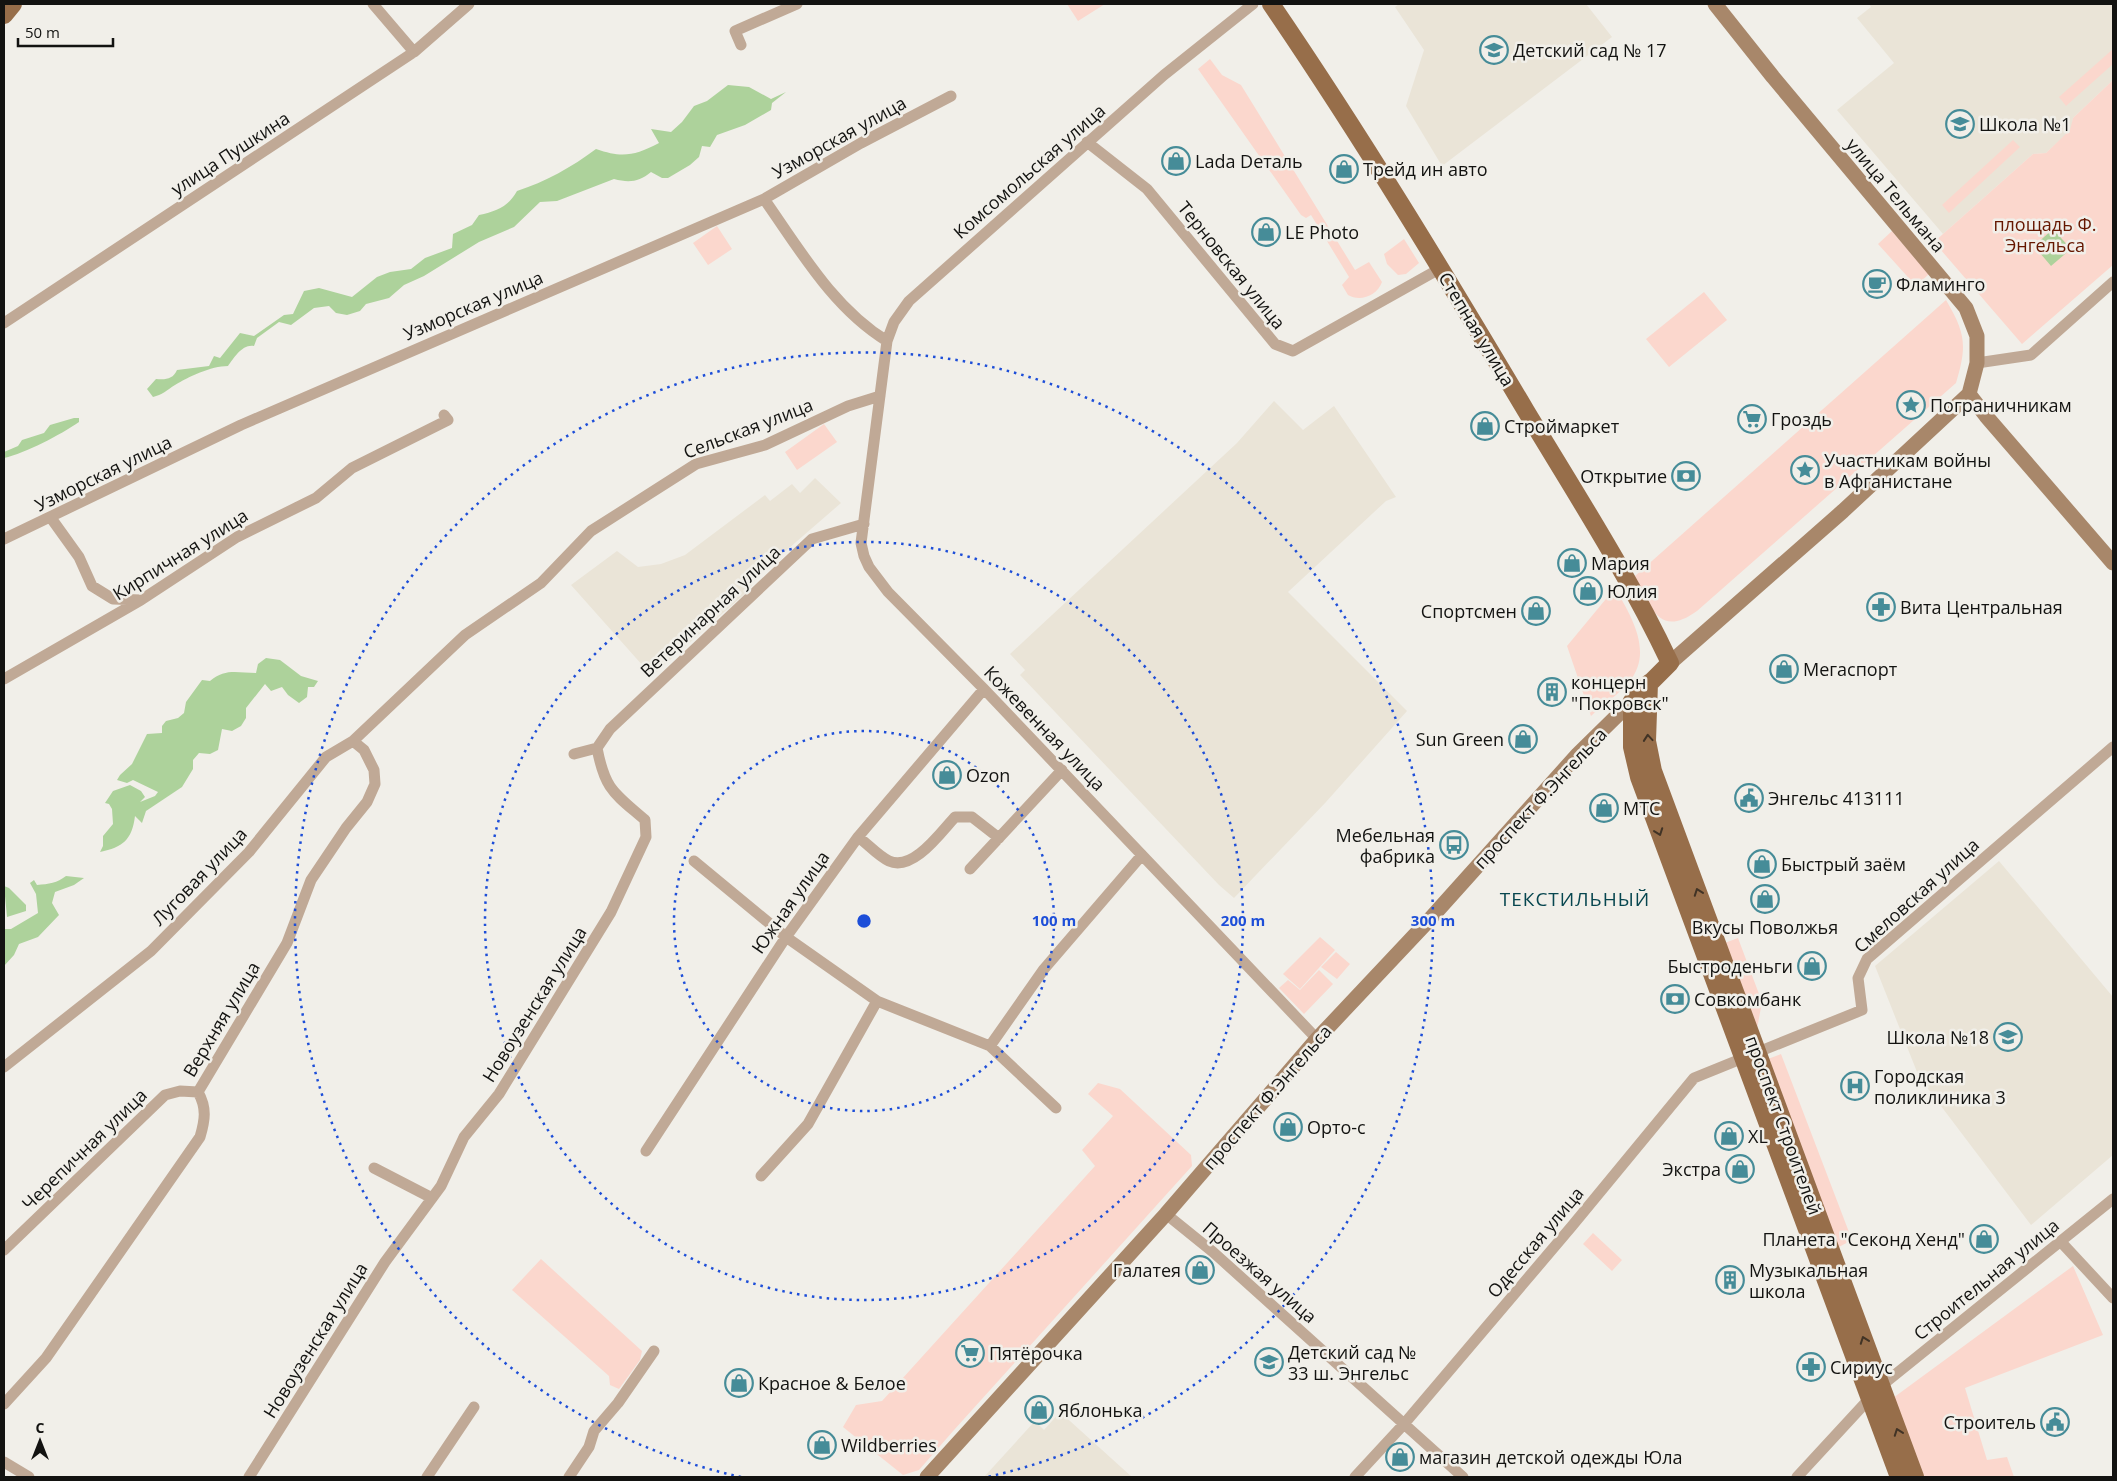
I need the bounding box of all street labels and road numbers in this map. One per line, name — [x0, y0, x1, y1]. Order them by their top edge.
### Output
street label: Узморская улица — [768, 90, 910, 184]
street label: Комсомольская улица — [948, 98, 1110, 244]
street label: улица Пушкина — [166, 106, 294, 200]
street label: улица Тельмана — [1841, 133, 1951, 257]
street label: Терновская улица — [1173, 196, 1291, 334]
street label: Узморская улица — [400, 265, 546, 345]
street label: Степная улица — [1433, 267, 1521, 391]
street label: Сельская улица — [680, 392, 816, 464]
street label: Узморская улица — [31, 429, 175, 517]
street label: Кирпичная улица — [108, 503, 252, 605]
street label: Ветеринарная улица — [635, 540, 785, 682]
street label: Кожевенная улица — [979, 660, 1111, 796]
street label: проспект Ф.Энгельса — [1468, 722, 1612, 874]
street label: Луговая улица — [146, 822, 252, 930]
street label: Смеловская улица — [1848, 832, 1984, 958]
street label: Южная улица — [746, 846, 834, 958]
street label: Новоузенская улица — [476, 922, 592, 1086]
street label: Верхняя улица — [177, 957, 265, 1081]
street label: проспект Ф.Энгельса — [1197, 1019, 1337, 1175]
street label: проспект Строителей — [1740, 1032, 1828, 1218]
street label: Черепичная улица — [16, 1083, 152, 1215]
street label: Одесская улица — [1482, 1182, 1588, 1302]
street label: Строительная улица — [1908, 1213, 2064, 1345]
street label: Проезжая улица — [1198, 1216, 1322, 1328]
street label: Новоузенская улица — [257, 1258, 373, 1422]

